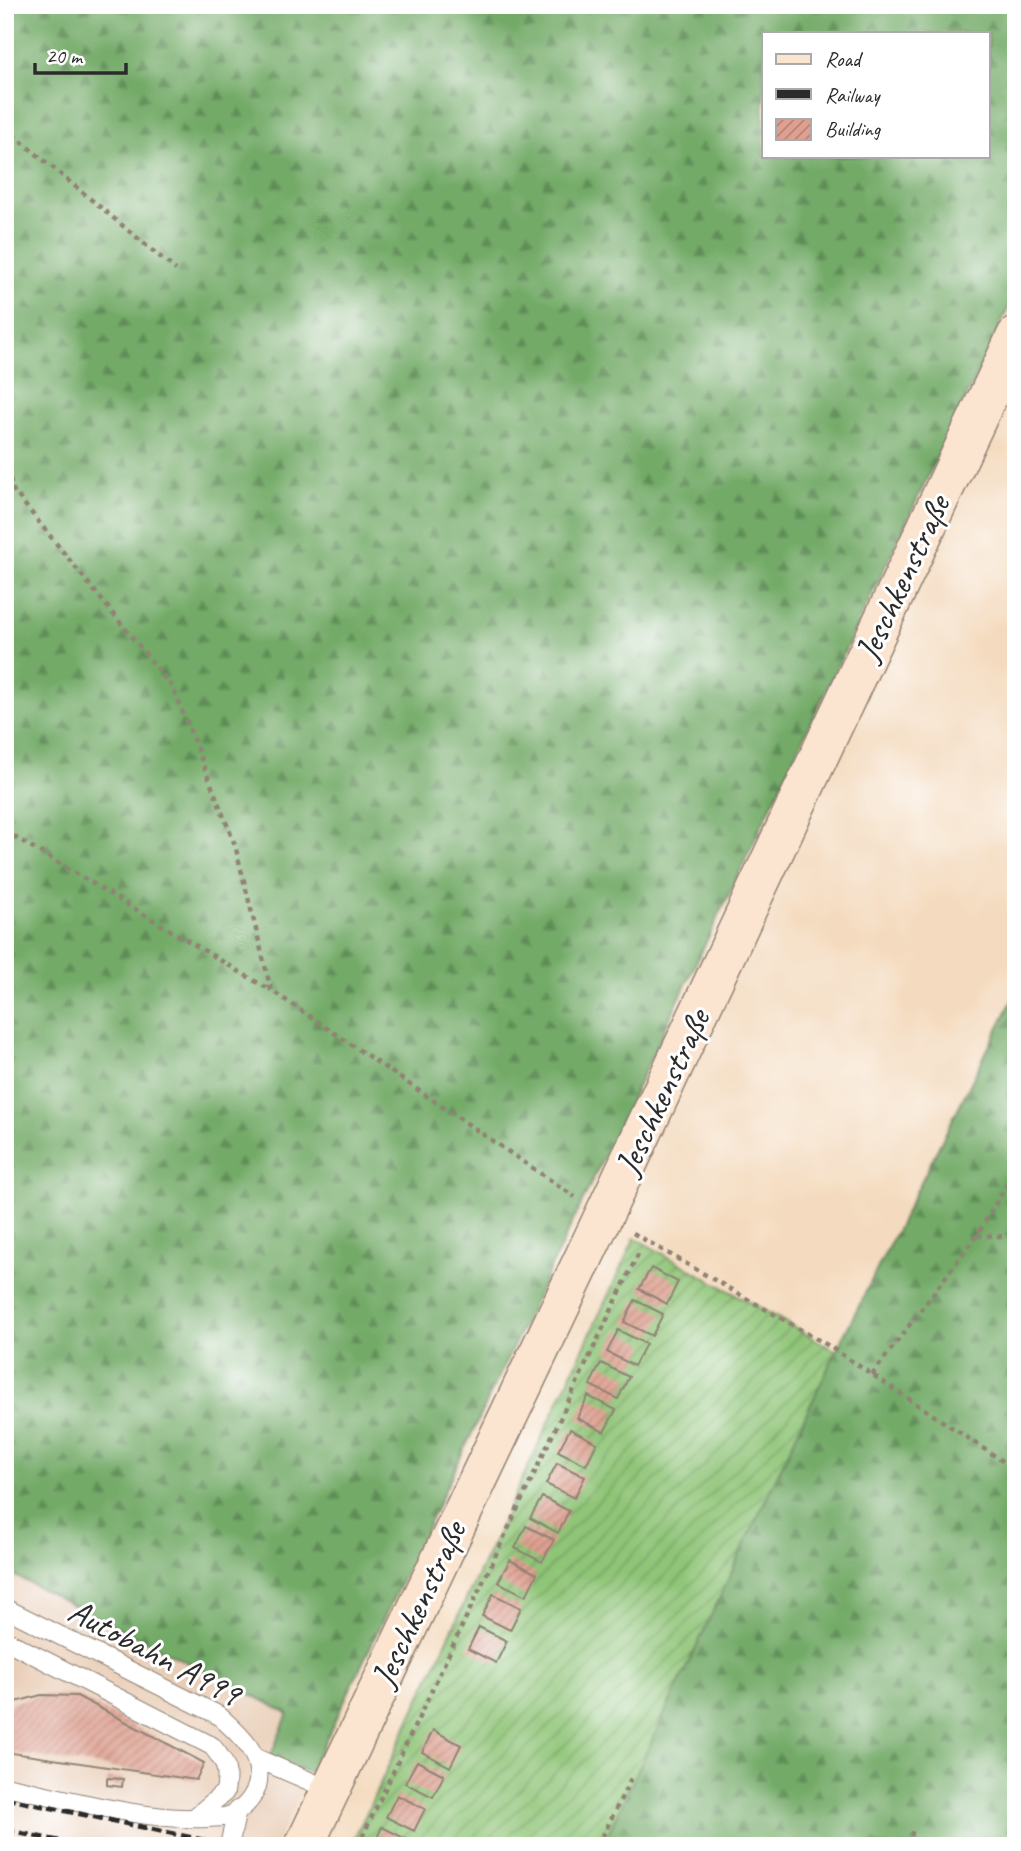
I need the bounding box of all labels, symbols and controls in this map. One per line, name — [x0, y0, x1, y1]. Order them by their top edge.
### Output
scale bar — [35, 32, 126, 76]
legend — [762, 32, 990, 158]
text: 20 m — [46, 43, 84, 69]
text: Road — [825, 46, 864, 72]
text: Railway — [825, 82, 881, 108]
text: Building — [825, 116, 882, 142]
street label: Jeschkenstraße — [844, 486, 961, 670]
street label: Jeschkenstraße — [604, 1000, 721, 1184]
street label: Jeschkenstraße — [360, 1512, 477, 1696]
street label: Autobahn A999 — [61, 1588, 251, 1718]

